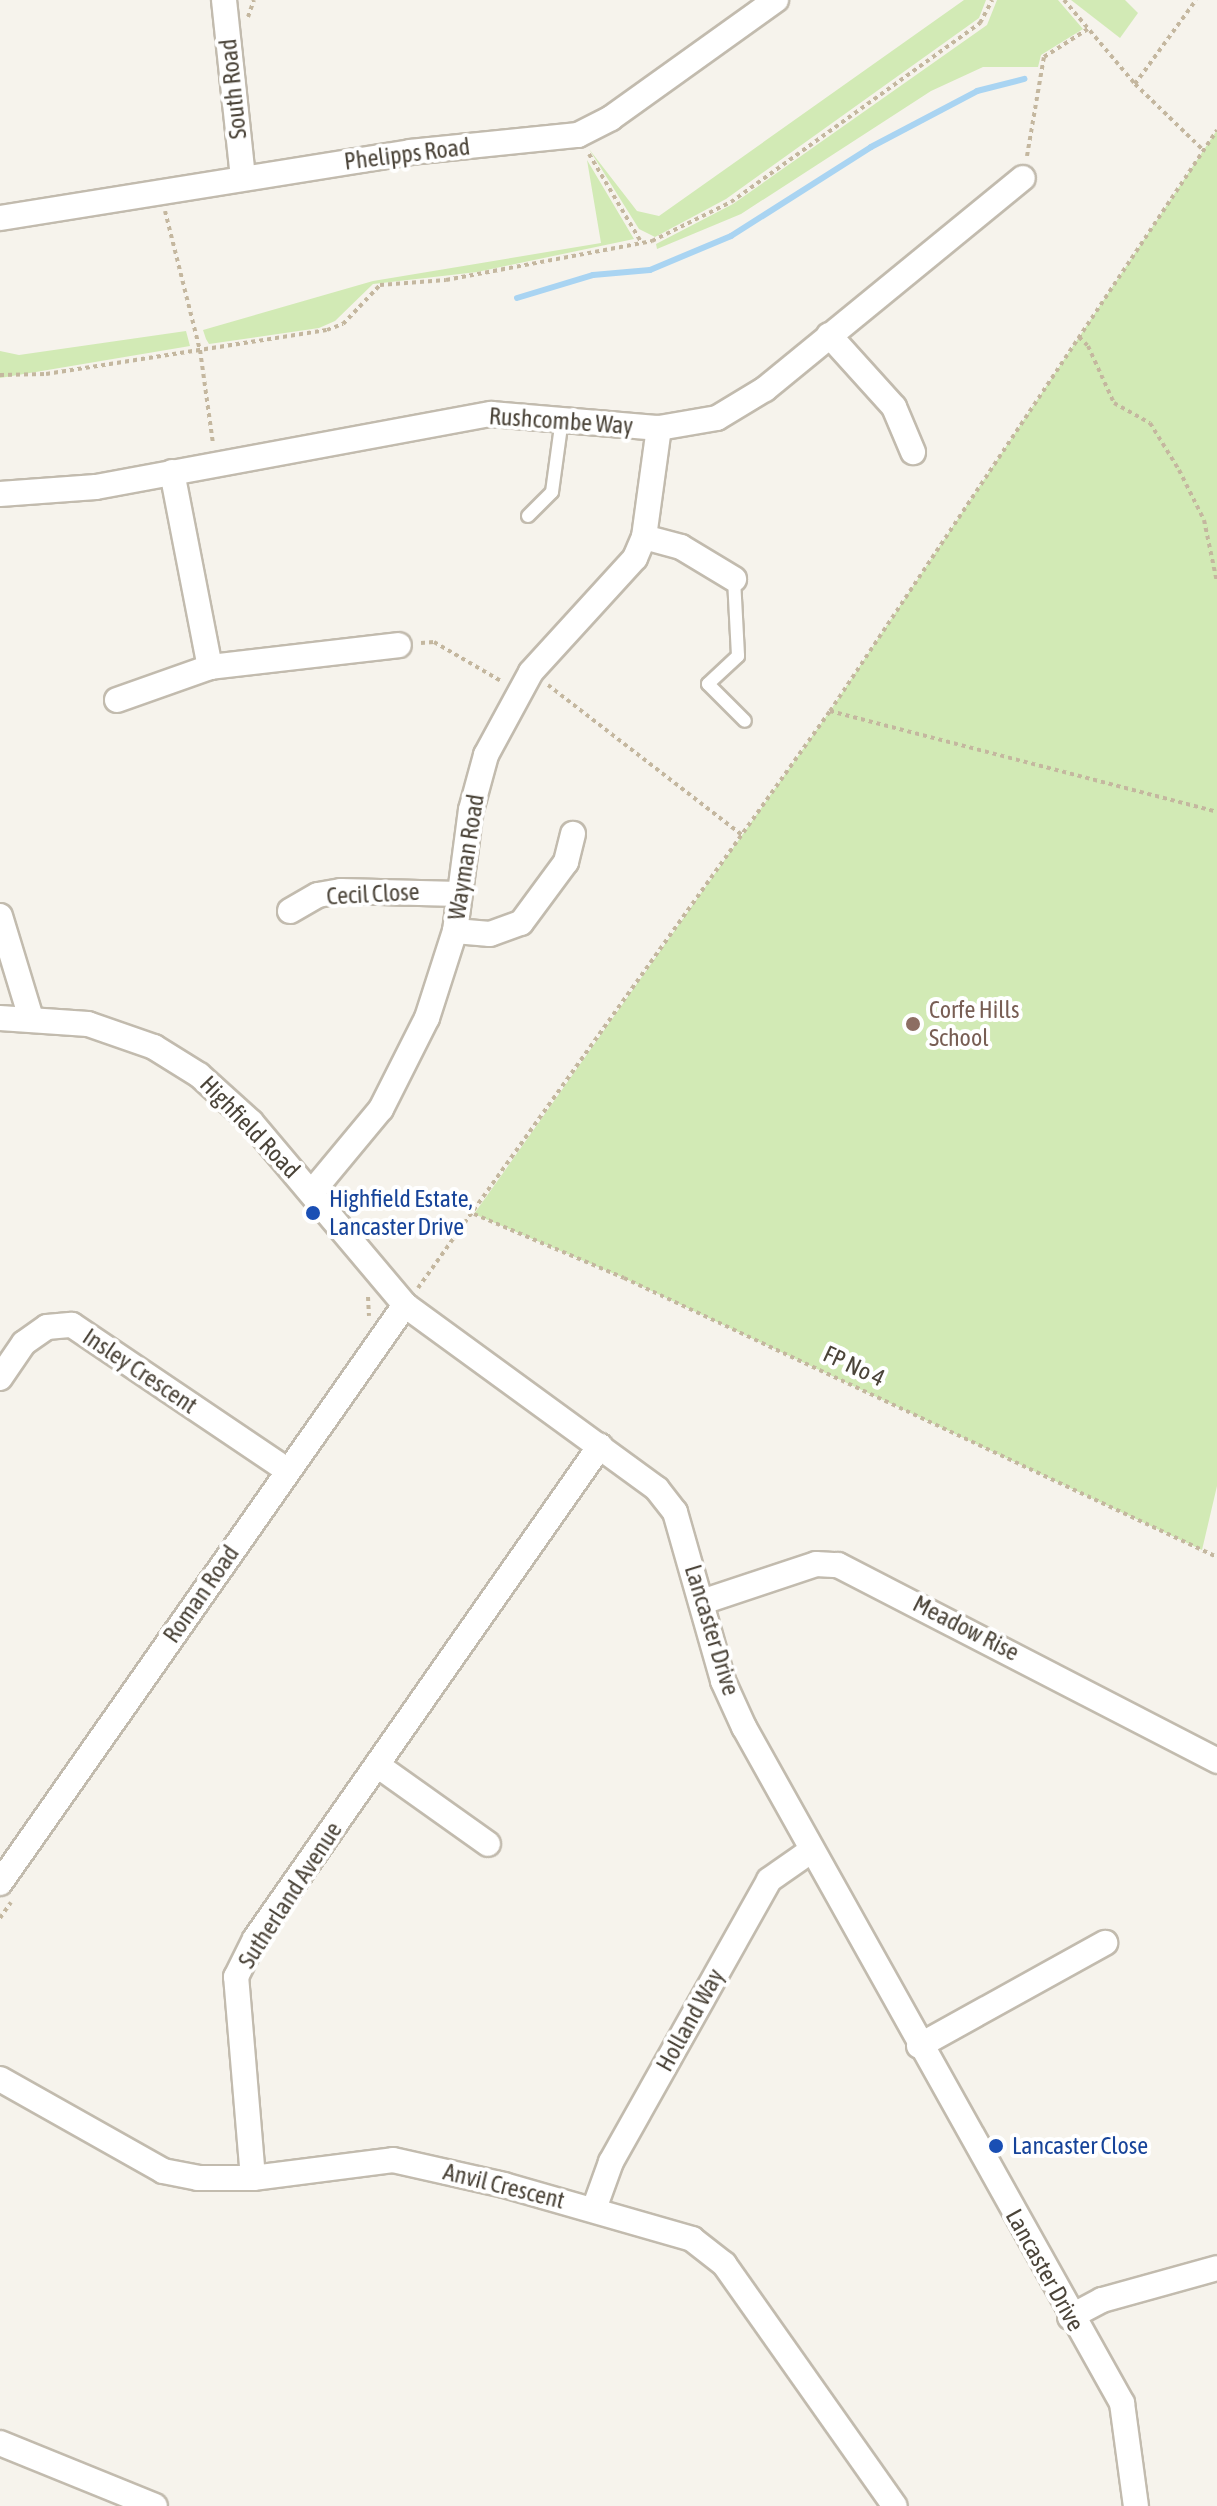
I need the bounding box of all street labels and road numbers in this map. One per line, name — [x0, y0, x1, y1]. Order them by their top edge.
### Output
street label: South Road — [213, 37, 253, 141]
street label: Phelipps Road — [342, 132, 472, 176]
street label: Rushcombe Way — [488, 402, 634, 440]
street label: Wayman Road — [442, 792, 490, 922]
street label: Cecil Close — [326, 877, 420, 911]
street label: Highfield Road — [194, 1070, 306, 1184]
street label: Insley Crescent — [77, 1322, 203, 1420]
street label: FP No 4 — [819, 1339, 889, 1393]
street label: Roman Road — [157, 1540, 245, 1648]
street label: Lancaster Drive — [678, 1561, 746, 1699]
street label: Meadow Rise — [908, 1589, 1024, 1667]
street label: Sutherland Avenue — [232, 1817, 348, 1973]
street label: Holland Way — [650, 1964, 730, 2076]
street label: Anvil Crescent — [440, 2157, 568, 2215]
street label: Lancaster Drive — [1000, 2204, 1090, 2336]

